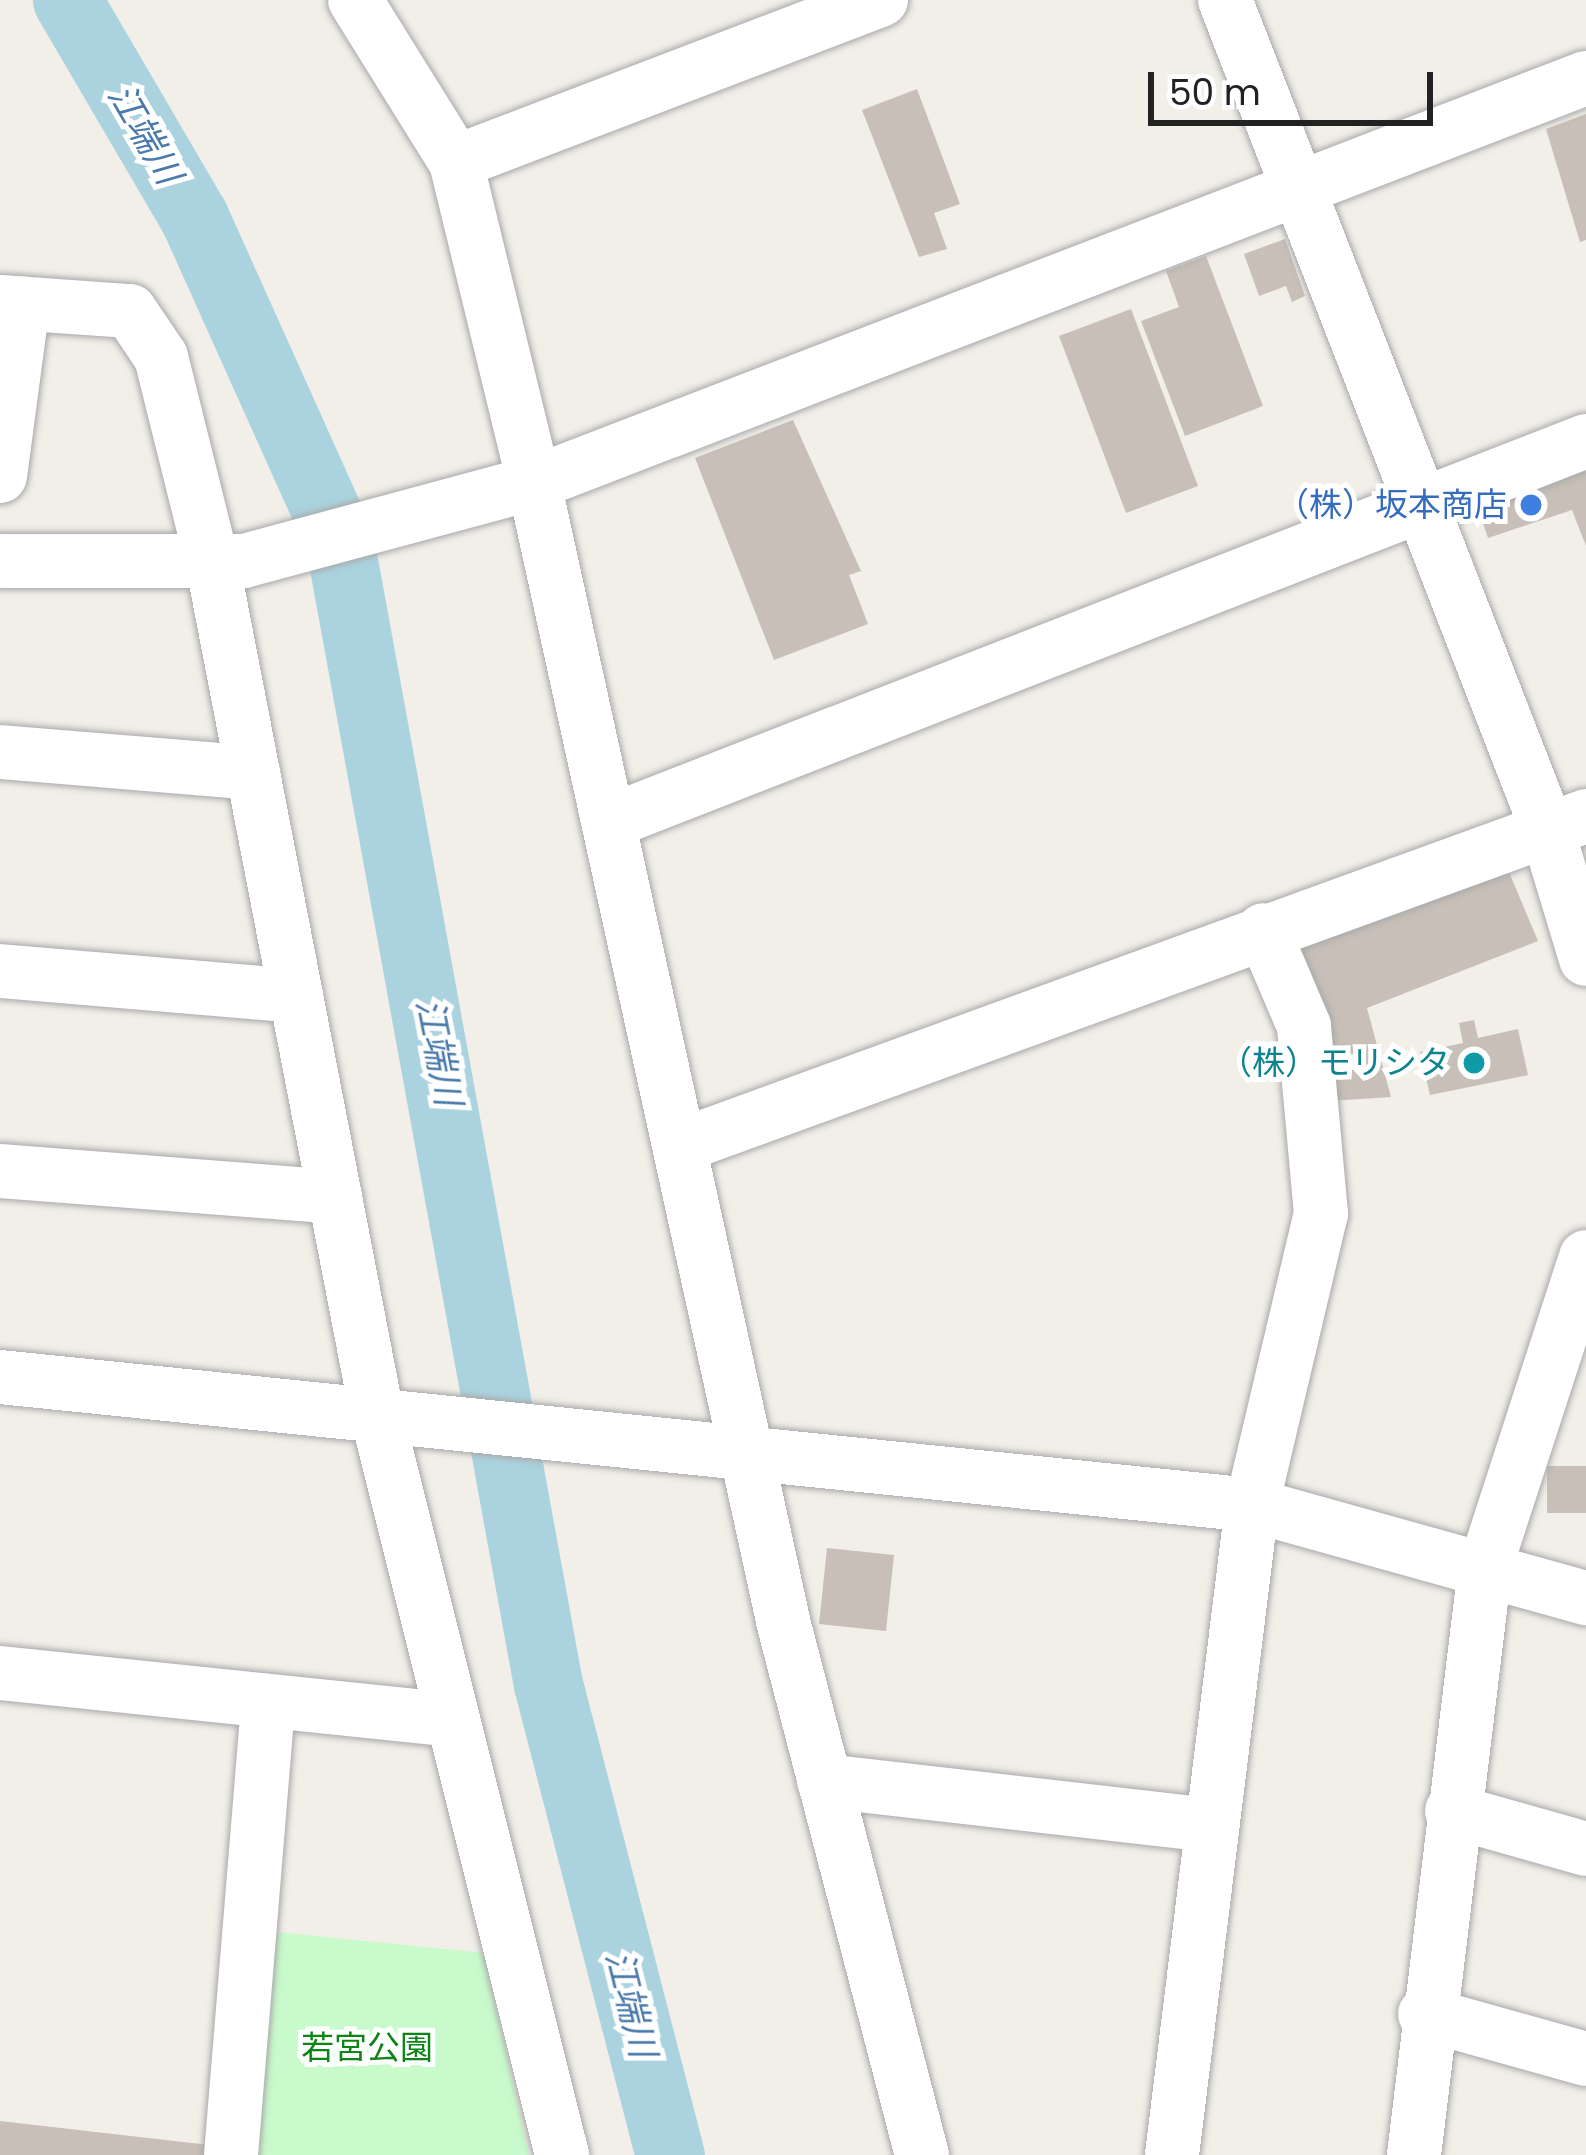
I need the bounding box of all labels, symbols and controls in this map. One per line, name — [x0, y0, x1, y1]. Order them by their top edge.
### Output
scale bar — [1154, 48, 1439, 122]
text: 50 m — [1169, 67, 1261, 118]
water label: 江端川 — [99, 76, 191, 192]
place label: （株）坂本商店 — [1276, 485, 1507, 525]
marker: （株）坂本商店 — [1518, 492, 1544, 518]
water label: 江端川 — [407, 995, 471, 1109]
place label: （株）モリシタ — [1219, 1043, 1450, 1083]
marker: （株）モリシタ — [1461, 1050, 1487, 1076]
water label: 江端川 — [597, 1946, 665, 2062]
park label: 若宮公園 — [301, 2028, 433, 2068]

